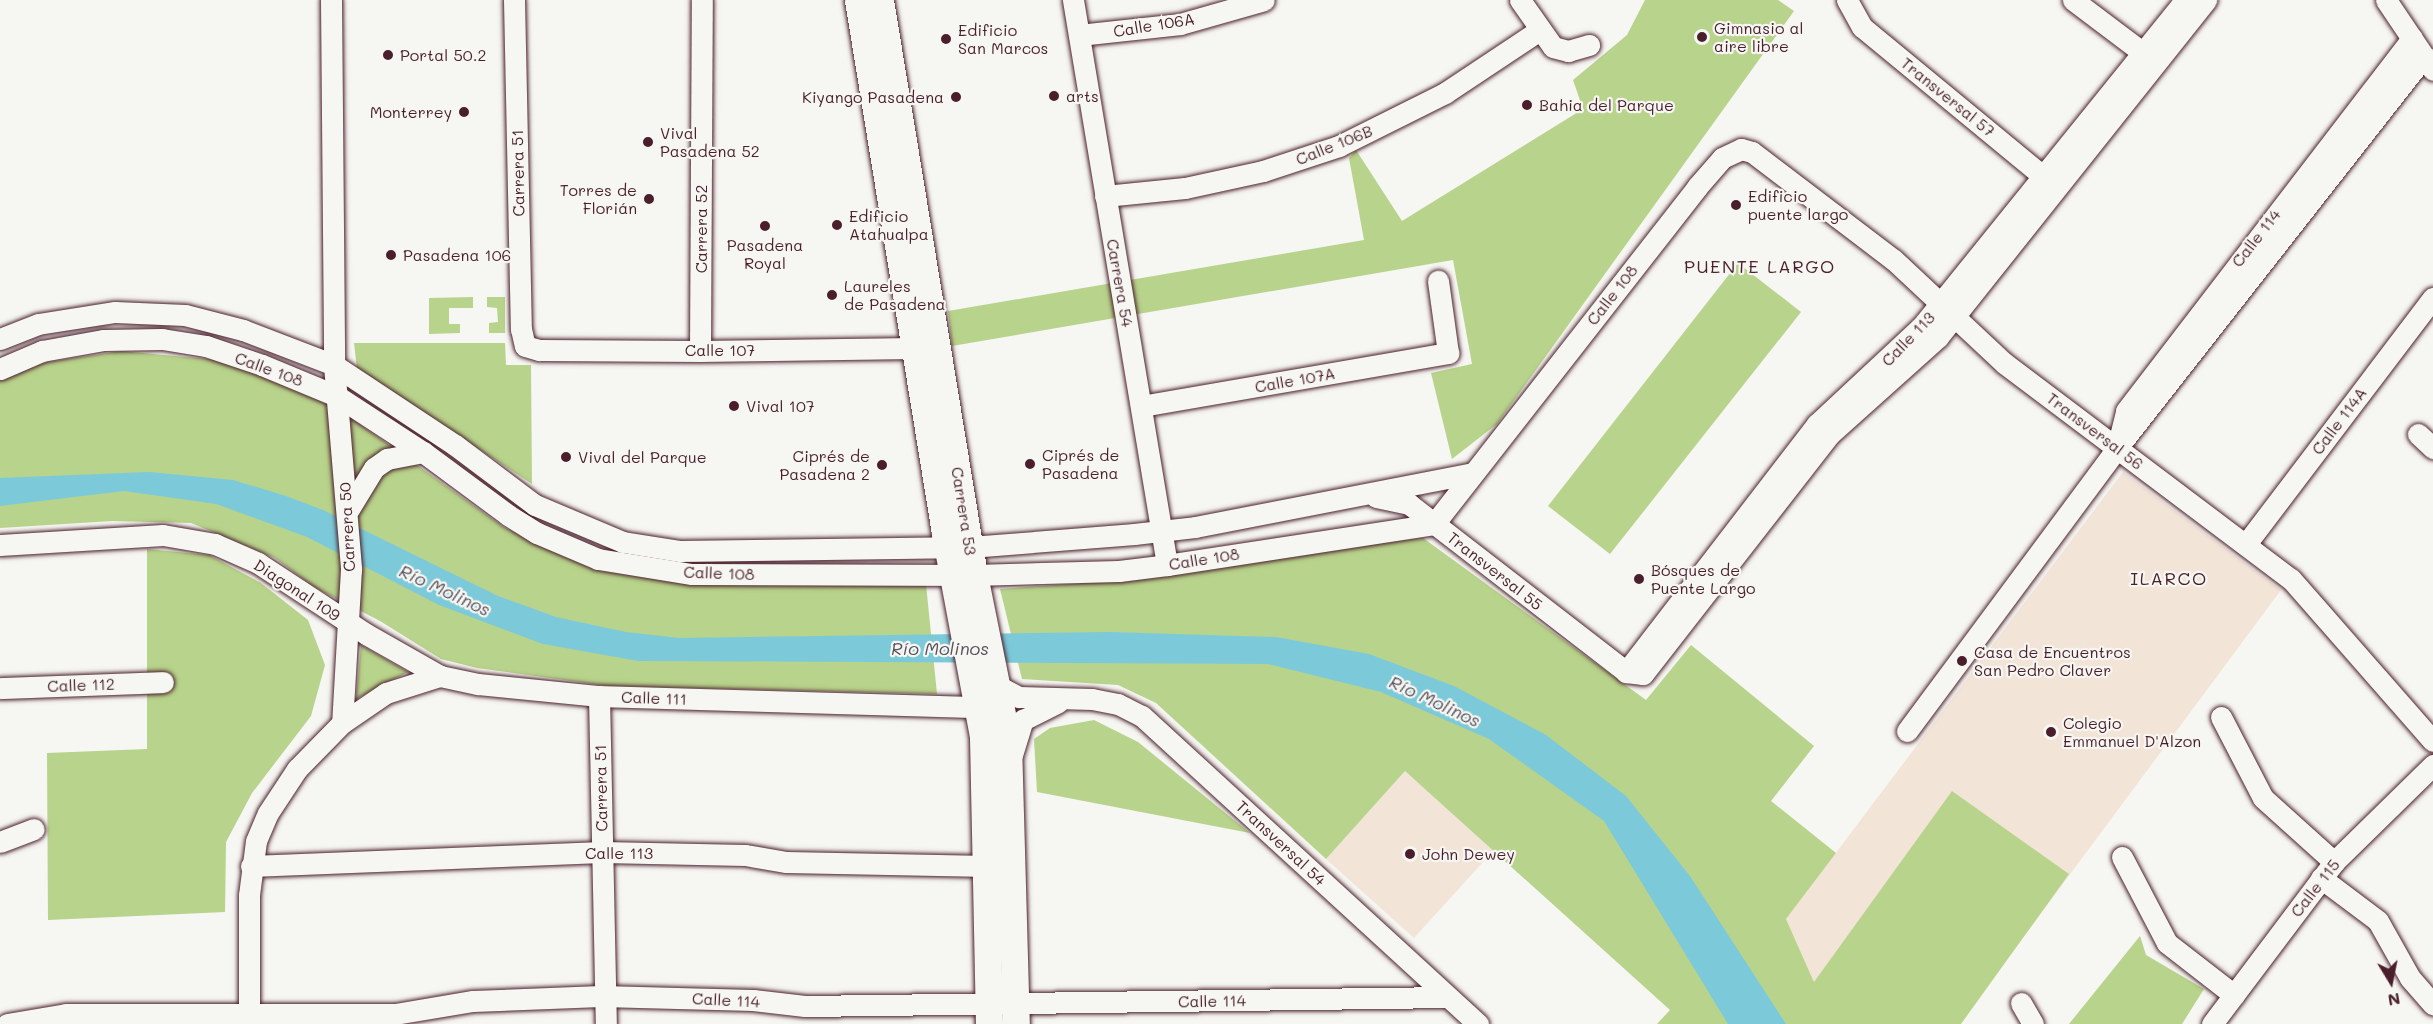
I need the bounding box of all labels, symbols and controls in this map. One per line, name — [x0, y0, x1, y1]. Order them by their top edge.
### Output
street label: Calle 106A — [1112, 9, 1196, 41]
place label: Gimnasio al aire libre — [1714, 18, 1804, 56]
place label: Edificio San Marcos — [958, 20, 1048, 58]
marker: Gimnasio al aire libre — [1695, 30, 1709, 44]
marker: Edificio San Marcos — [939, 32, 953, 46]
place label: Portal 50.2 — [400, 45, 486, 65]
marker: Portal 50.2 — [381, 48, 395, 62]
street label: Transversal 57 — [1897, 53, 1999, 141]
place label: arts — [1066, 86, 1099, 106]
place label: Kiyango Pasadena — [802, 87, 944, 107]
marker: arts — [1047, 89, 1061, 103]
marker: Kiyango Pasadena — [949, 90, 963, 104]
place label: Bahia del Parque — [1539, 95, 1674, 115]
marker: Bahia del Parque — [1520, 98, 1534, 112]
place label: Monterrey — [370, 102, 452, 122]
marker: Monterrey — [457, 105, 471, 119]
street label: Calle 106B — [1293, 121, 1375, 169]
place label: Vival Pasadena 52 — [660, 123, 760, 161]
street label: Carrera 51 — [508, 129, 528, 217]
marker: Vival Pasadena 52 — [641, 135, 655, 149]
place label: Torres de Florián — [560, 180, 637, 218]
street label: Carrera 52 — [691, 185, 711, 273]
place label: Edificio puente largo — [1748, 186, 1848, 224]
marker: Torres de Florián — [642, 192, 656, 206]
marker: Edificio puente largo — [1729, 198, 1743, 212]
street label: Calle 114 — [2227, 205, 2285, 271]
place label: Edificio Atahualpa — [849, 206, 929, 244]
marker: Edificio Atahualpa — [830, 218, 844, 232]
marker: Pasadena Royal — [758, 219, 772, 233]
place label: Pasadena Royal — [727, 235, 803, 273]
street label: Carrera 54 — [1103, 237, 1137, 329]
place label: Pasadena 106 — [403, 245, 511, 265]
marker: Pasadena 106 — [384, 248, 398, 262]
district label: PUENTE LARGO — [1684, 255, 1836, 277]
street label: Calle 108 — [1583, 261, 1641, 329]
place label: Laureles de Pasadena — [844, 276, 946, 314]
marker: Laureles de Pasadena — [825, 288, 839, 302]
street label: Calle 113 — [1877, 308, 1939, 370]
street label: Calle 107 — [685, 340, 755, 360]
street label: Calle 108 — [232, 348, 306, 390]
street label: Calle 107A — [1253, 363, 1337, 397]
street label: Calle 114A — [2307, 384, 2371, 458]
street label: Transversal 56 — [2043, 388, 2147, 474]
place label: Vival 107 — [746, 396, 815, 416]
marker: Vival 107 — [727, 399, 741, 413]
place label: Ciprés de Pasadena — [1042, 445, 1119, 483]
place label: Ciprés de Pasadena 2 — [780, 446, 870, 484]
place label: Vival del Parque — [578, 447, 707, 467]
marker: Vival del Parque — [559, 450, 573, 464]
marker: Ciprés de Pasadena — [1023, 457, 1037, 471]
marker: Ciprés de Pasadena 2 — [875, 458, 889, 472]
street label: Carrera 53 — [948, 465, 980, 557]
street label: Carrera 50 — [335, 482, 359, 572]
street label: Transversal 55 — [1444, 528, 1546, 614]
street label: Calle 108 — [1167, 544, 1241, 574]
street label: Diagonal 109 — [250, 555, 344, 625]
water label: Río Molinos — [396, 559, 494, 621]
place label: Bósques de Puente Largo — [1651, 560, 1756, 598]
street label: Calle 108 — [683, 562, 755, 584]
district label: ILARCO — [2130, 567, 2208, 589]
marker: Bósques de Puente Largo — [1632, 572, 1646, 586]
water label: Río Molinos — [891, 637, 989, 659]
place label: Casa de Encuentros San Pedro Claver — [1974, 642, 2131, 680]
marker: Casa de Encuentros San Pedro Claver — [1955, 654, 1969, 668]
water label: Río Molinos — [1386, 670, 1484, 732]
street label: Calle 112 — [47, 674, 115, 696]
street label: Calle 111 — [621, 687, 687, 709]
place label: Colegio Emmanuel D'Alzon — [2063, 713, 2201, 751]
marker: Colegio Emmanuel D'Alzon — [2044, 725, 2058, 739]
street label: Carrera 51 — [591, 744, 611, 832]
street label: Transversal 54 — [1232, 797, 1330, 889]
street label: Calle 113 — [585, 843, 653, 863]
place label: John Dewey — [1422, 844, 1515, 864]
marker: John Dewey — [1403, 847, 1417, 861]
street label: Calle 115 — [2286, 855, 2344, 921]
north arrow — [2361, 952, 2421, 1012]
street label: Calle 114 — [691, 989, 761, 1011]
text: N — [2386, 989, 2402, 1012]
street label: Calle 114 — [1178, 991, 1246, 1011]

